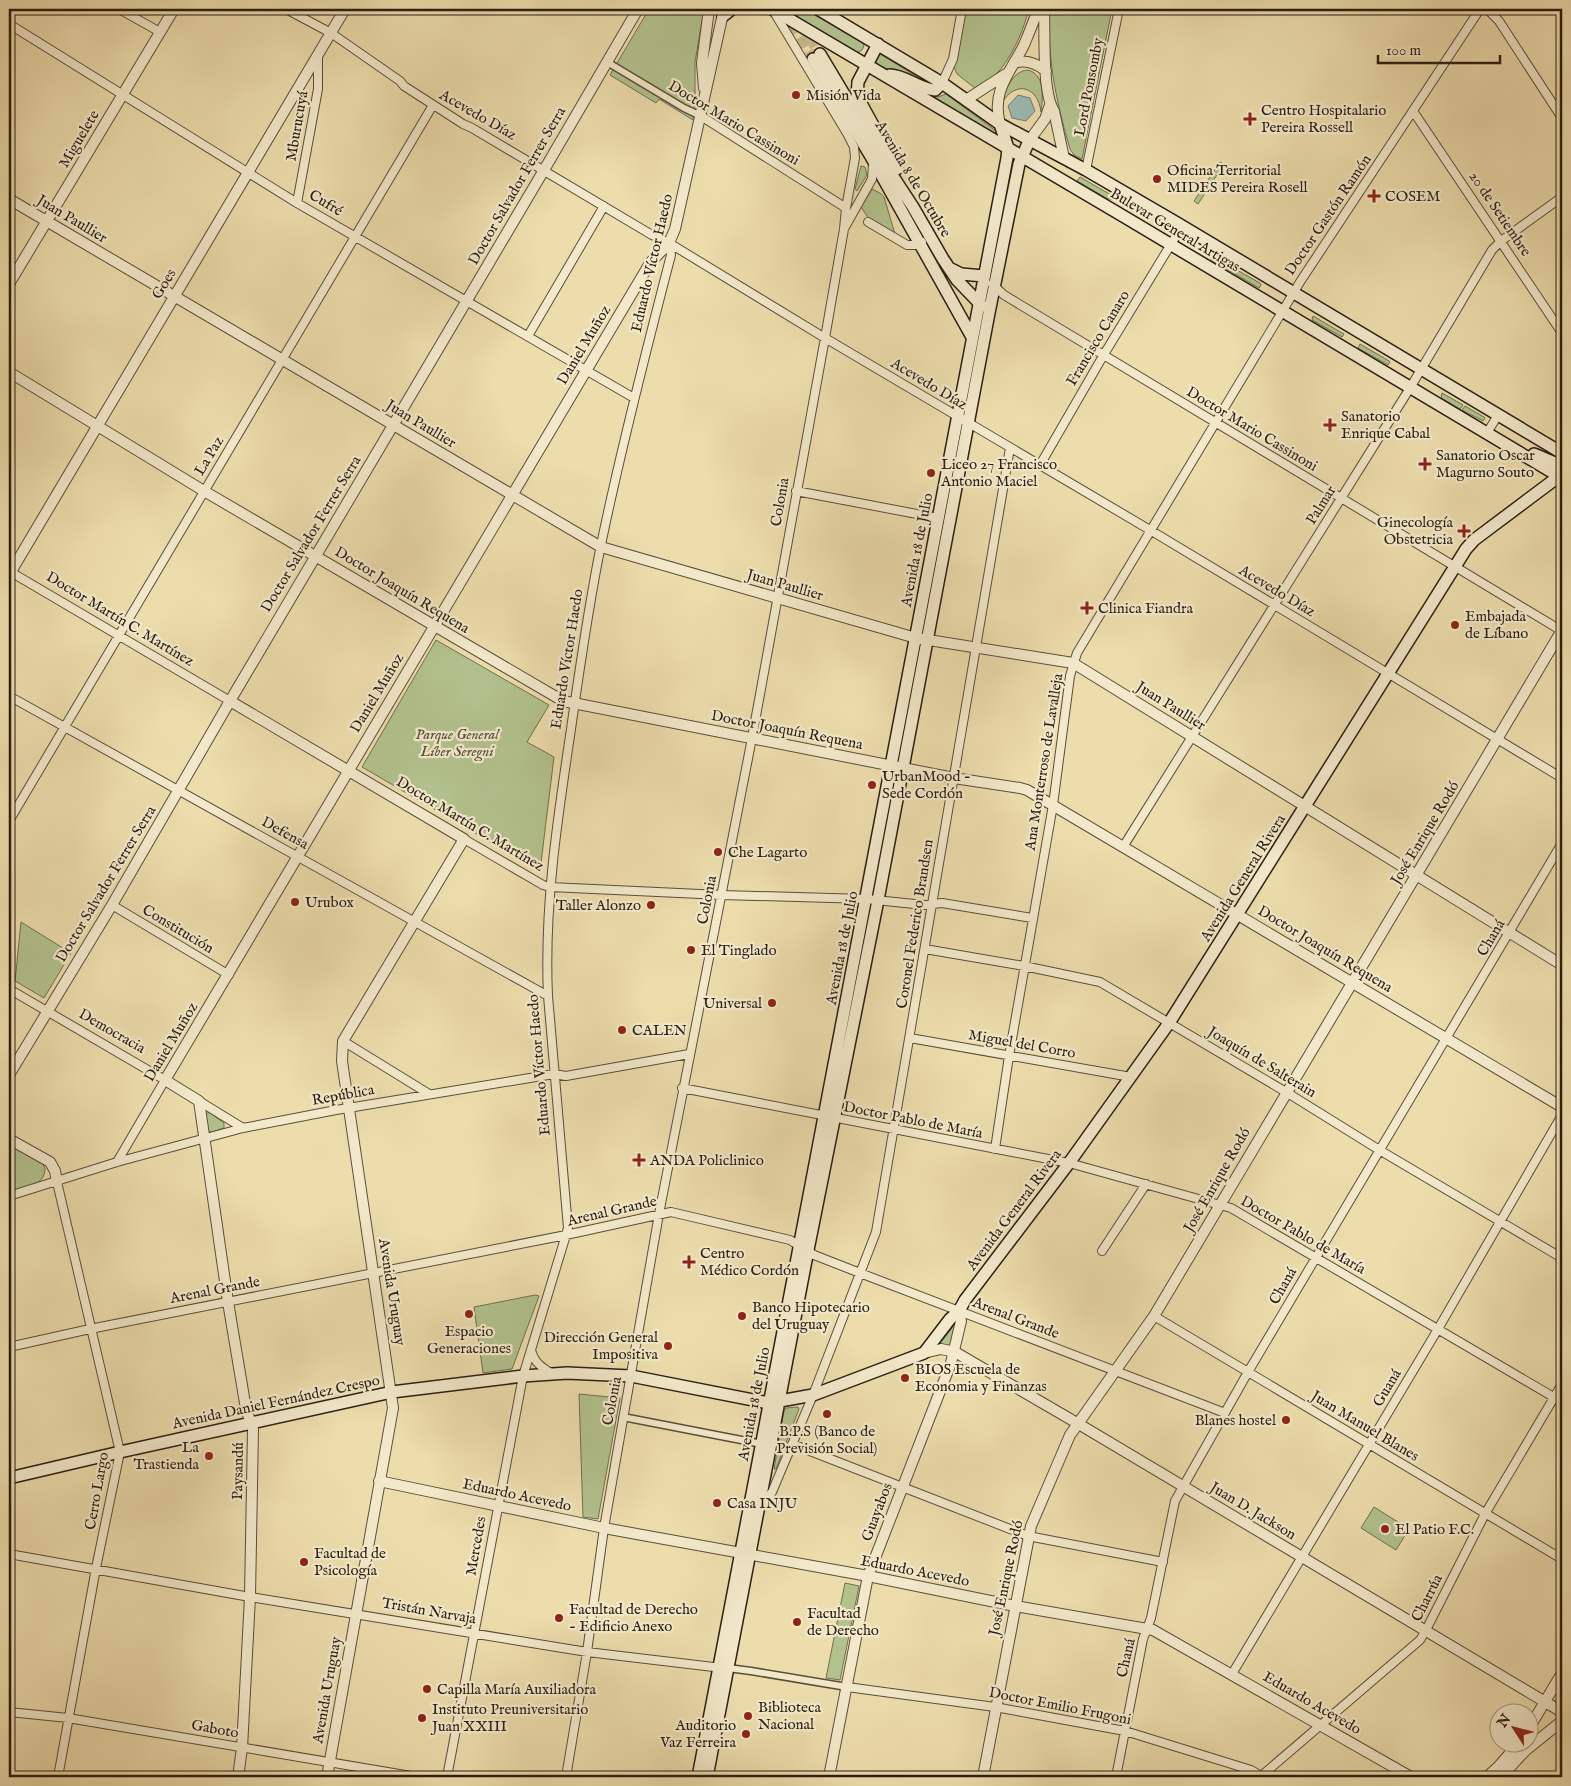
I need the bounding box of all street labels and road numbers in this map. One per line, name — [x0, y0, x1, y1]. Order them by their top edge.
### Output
street label: Lord Ponsomby — [1070, 35, 1108, 138]
street label: Doctor Mario Cassinoni — [665, 76, 803, 170]
street label: Acevedo Díaz — [435, 85, 520, 145]
street label: Mburucuyá — [281, 89, 313, 163]
street label: Doctor Salvador Ferrer Serra — [464, 103, 570, 268]
street label: Miguelete — [54, 107, 104, 171]
street label: Avenida 8 de Octubre — [870, 116, 955, 241]
street label: Doctor Gastón Ramón — [1280, 151, 1376, 279]
street label: 20 de Setiembre — [1465, 168, 1535, 260]
street label: Bulevar General Artigas — [1107, 184, 1243, 276]
street label: Cufré — [306, 185, 347, 221]
street label: Juan Paullier — [32, 190, 111, 248]
street label: Eduardo Víctor Haedo — [627, 192, 677, 334]
street label: Goes — [148, 265, 180, 303]
street label: Francisco Canaro — [1062, 287, 1134, 389]
street label: Daniel Muñoz — [553, 302, 615, 388]
street label: Acevedo Díaz — [886, 353, 971, 414]
street label: Doctor Mario Cassinoni — [1183, 382, 1321, 476]
street label: Juan Paullier — [381, 395, 460, 453]
street label: La Paz — [190, 433, 228, 479]
street label: Doctor Salvador Ferrer Serra — [257, 452, 366, 616]
street label: Colonia — [766, 476, 794, 528]
street label: Palmar — [1302, 481, 1341, 528]
street label: Avenida 18 de Julio — [896, 491, 937, 609]
street label: Doctor Joaquín Requena — [331, 542, 473, 638]
street label: Acevedo Díaz — [1234, 560, 1319, 621]
street label: Juan Paullier — [743, 564, 826, 605]
street label: Doctor Martín C. Martínez — [43, 567, 197, 671]
street label: Eduardo Víctor Haedo — [547, 588, 587, 730]
street label: Daniel Muñoz — [346, 650, 408, 736]
street label: Ana Monterroso de Lavalleja — [1020, 672, 1067, 853]
street label: Juan Paullier — [1131, 676, 1210, 735]
street label: Doctor Joaquín Requena — [710, 706, 865, 754]
street label: Doctor Martín C. Martínez — [393, 772, 547, 876]
street label: José Enrique Rodó — [1385, 778, 1464, 890]
street label: Doctor Salvador Ferrer Serra — [52, 802, 161, 966]
street label: Avenida General Rivera — [1196, 810, 1290, 946]
street label: Defensa — [258, 812, 312, 854]
street label: Coronel Federico Brandsen — [892, 838, 938, 1010]
street label: Colonia — [693, 873, 721, 926]
street label: Avenida 18 de Julio — [821, 889, 862, 1007]
street label: Constitución — [139, 900, 217, 958]
street label: Doctor Joaquín Requena — [1254, 901, 1396, 997]
street label: Chaná — [1473, 916, 1510, 960]
street label: Eduardo Víctor Haedo — [523, 994, 555, 1136]
street label: Daniel Muñoz — [140, 999, 202, 1085]
street label: Democracia — [75, 1004, 149, 1058]
street label: Joaquín de Salterain — [1203, 1021, 1320, 1102]
street label: Miguel del Corro — [967, 1025, 1077, 1063]
street label: República — [310, 1080, 376, 1110]
street label: Doctor Pablo de María — [842, 1097, 985, 1143]
street label: José Enrique Rodó — [1178, 1124, 1255, 1238]
street label: Avenida General Rivera — [962, 1145, 1066, 1275]
street label: Arenal Grande — [564, 1191, 659, 1231]
street label: Doctor Pablo de María — [1237, 1191, 1370, 1279]
street label: Avenida Uruguay — [374, 1236, 410, 1348]
street label: Chaná — [1265, 1264, 1301, 1308]
street label: Arenal Grande — [167, 1272, 262, 1308]
street label: Arenal Grande — [969, 1292, 1062, 1343]
street label: Avenida 18 de Julio — [733, 1345, 774, 1463]
street label: Guaná — [1368, 1365, 1406, 1410]
street label: Avenida Daniel Fernández Crespo — [170, 1371, 381, 1433]
street label: Colonia — [598, 1374, 626, 1427]
street label: Juan Manuel Blanes — [1306, 1385, 1422, 1466]
street label: Paysandú — [228, 1442, 248, 1500]
street label: Cerro Largo — [81, 1451, 113, 1531]
street label: Eduardo Acevedo — [461, 1474, 573, 1516]
street label: Juan D. Jackson — [1205, 1477, 1300, 1544]
street label: Guayabos — [857, 1480, 897, 1544]
street label: Mercedes — [461, 1515, 491, 1577]
street label: José Enrique Rodó — [984, 1518, 1028, 1640]
street label: Eduardo Acevedo — [859, 1551, 971, 1591]
street label: Charrúa — [1407, 1571, 1447, 1625]
street label: Tristán Narvaja — [380, 1593, 478, 1629]
street label: Avenida Uruguay — [308, 1634, 346, 1746]
street label: Chaná — [1112, 1636, 1140, 1679]
street label: Eduardo Acevedo — [1259, 1667, 1365, 1739]
street label: Doctor Emilio Frugoni — [987, 1683, 1133, 1729]
street label: Gaboto — [190, 1716, 240, 1742]

